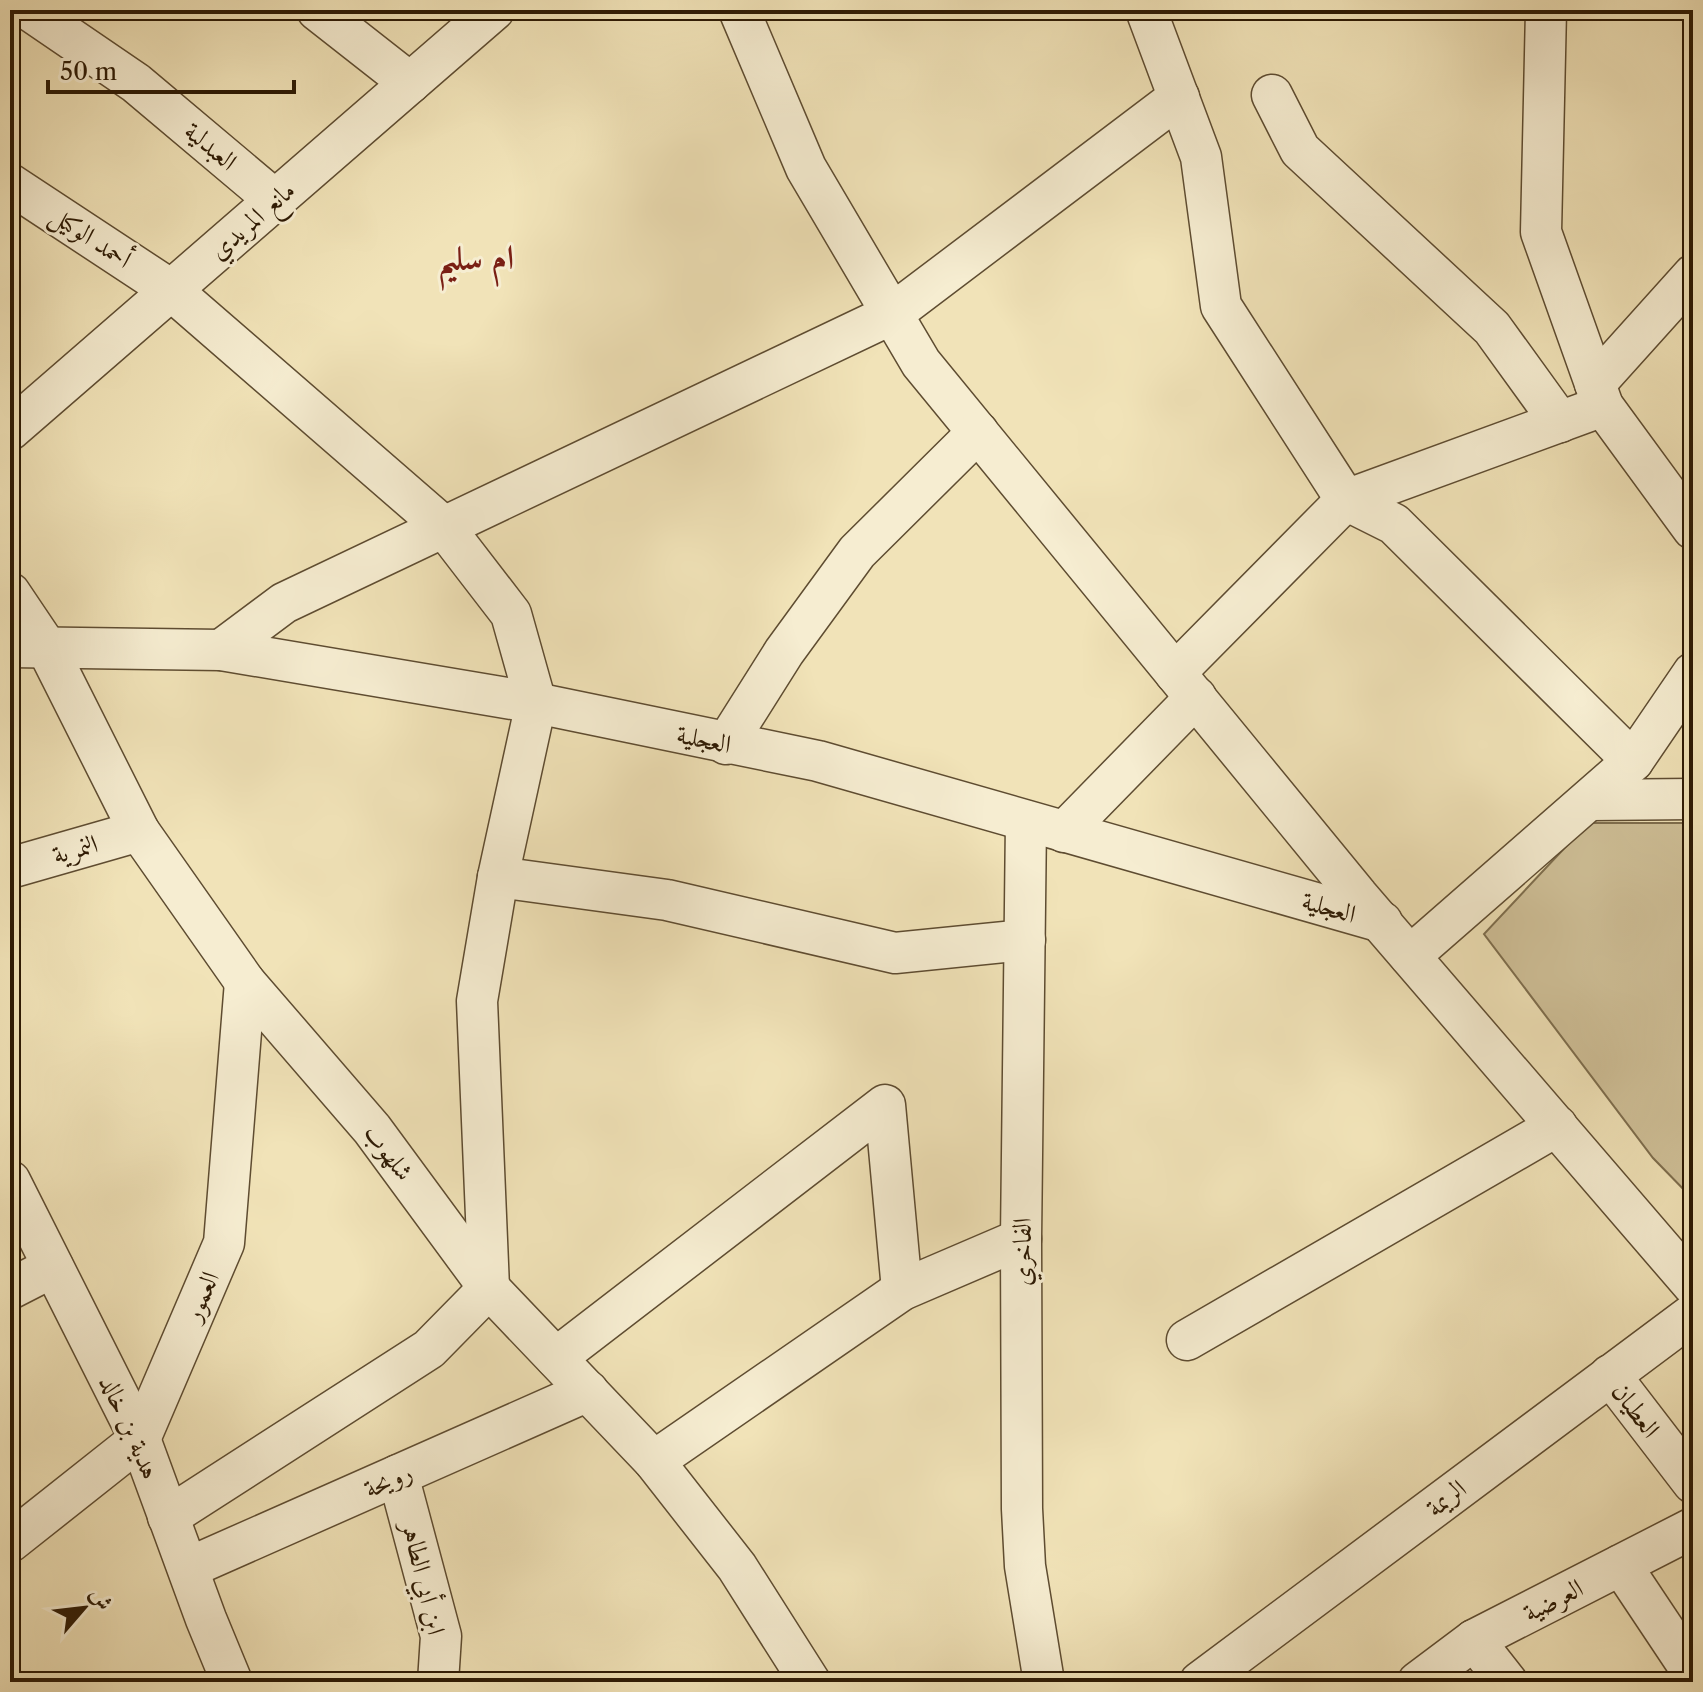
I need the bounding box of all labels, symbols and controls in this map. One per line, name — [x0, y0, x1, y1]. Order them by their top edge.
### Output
scale bar — [48, 44, 294, 94]
text: 50 m — [60, 57, 117, 86]
street label: العبدلية — [178, 115, 244, 177]
street label: مانع المريدي — [202, 174, 307, 272]
street label: أحمد الوكيل — [43, 198, 138, 277]
district label: ام سليم — [438, 236, 514, 291]
street label: العجلية — [674, 718, 734, 760]
street label: النمرية — [49, 827, 102, 872]
street label: العجلية — [1298, 884, 1360, 930]
street label: شلهوب — [356, 1117, 421, 1187]
street label: الفاخري — [1006, 1218, 1043, 1286]
street label: العمور — [175, 1266, 227, 1329]
street label: هدية بن خالد — [93, 1370, 167, 1484]
street label: العطيان — [1605, 1376, 1667, 1444]
street label: رويحة — [359, 1455, 417, 1505]
street label: الريمة — [1419, 1473, 1473, 1523]
street label: ابن أبي الطاهر — [389, 1515, 454, 1639]
north arrow — [44, 1568, 124, 1648]
street label: العرضية — [1518, 1571, 1589, 1629]
text: ش — [84, 1583, 118, 1615]

